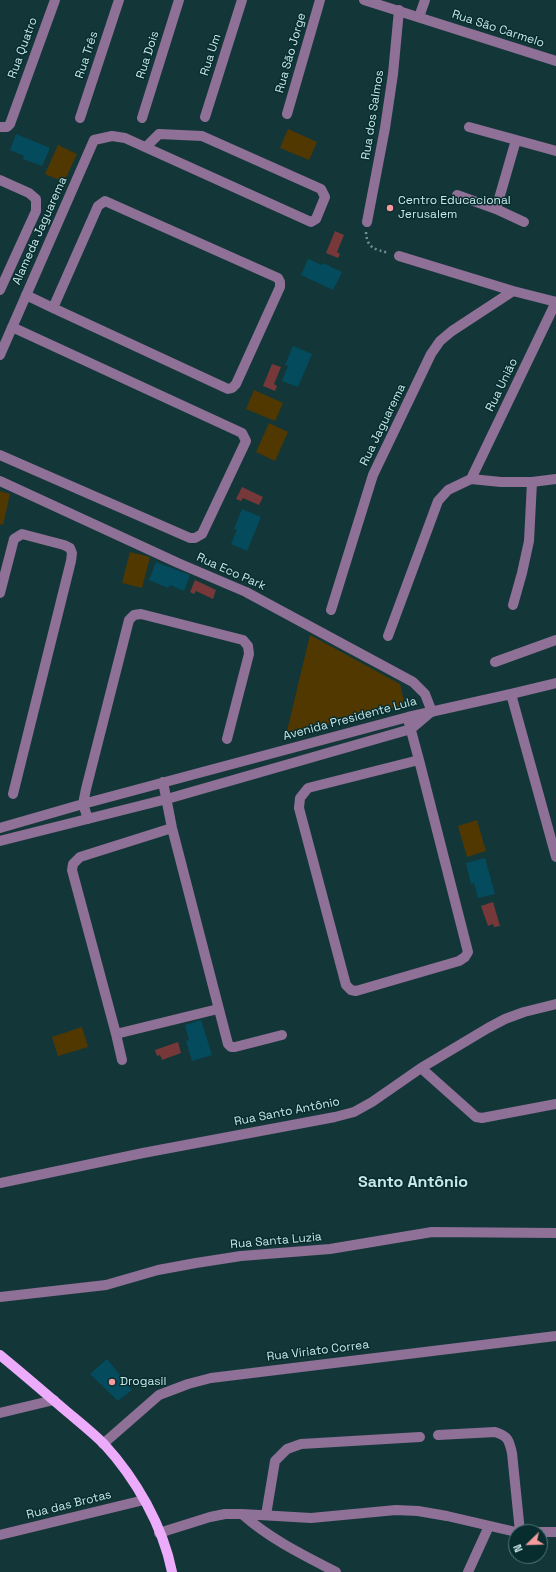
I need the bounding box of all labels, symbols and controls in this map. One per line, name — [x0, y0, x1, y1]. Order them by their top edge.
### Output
street label: Rua São Carmelo — [450, 7, 546, 51]
street label: Rua São Jorge — [273, 11, 309, 95]
street label: Rua Quatro — [5, 15, 41, 81]
street label: Rua Dois — [133, 29, 163, 81]
street label: Rua Três — [73, 30, 101, 80]
street label: Rua Um — [197, 32, 225, 78]
street label: Rua dos Salmos — [359, 69, 387, 161]
street label: Alameda Jaguarema — [10, 175, 70, 287]
place label: Centro Educacional Jerusalem — [398, 194, 511, 222]
marker: Centro Educacional Jerusalem — [385, 203, 395, 213]
street label: Rua União — [483, 356, 521, 414]
street label: Rua Jaguarema — [357, 382, 409, 468]
street label: Rua Eco Park — [194, 550, 268, 594]
street label: Avenida Presidente Lula — [282, 694, 418, 744]
street label: Rua Santo Antônio — [233, 1095, 341, 1129]
district label: Santo Antônio — [358, 1173, 468, 1193]
street label: Rua Santa Luzia — [230, 1230, 322, 1252]
street label: Rua Viriato Correa — [266, 1338, 370, 1364]
place label: Drogasil — [120, 1375, 166, 1389]
marker: Drogasil — [107, 1377, 117, 1387]
street label: Rua das Brotas — [25, 1487, 113, 1523]
north arrow — [508, 1524, 548, 1564]
text: N — [510, 1542, 526, 1554]

